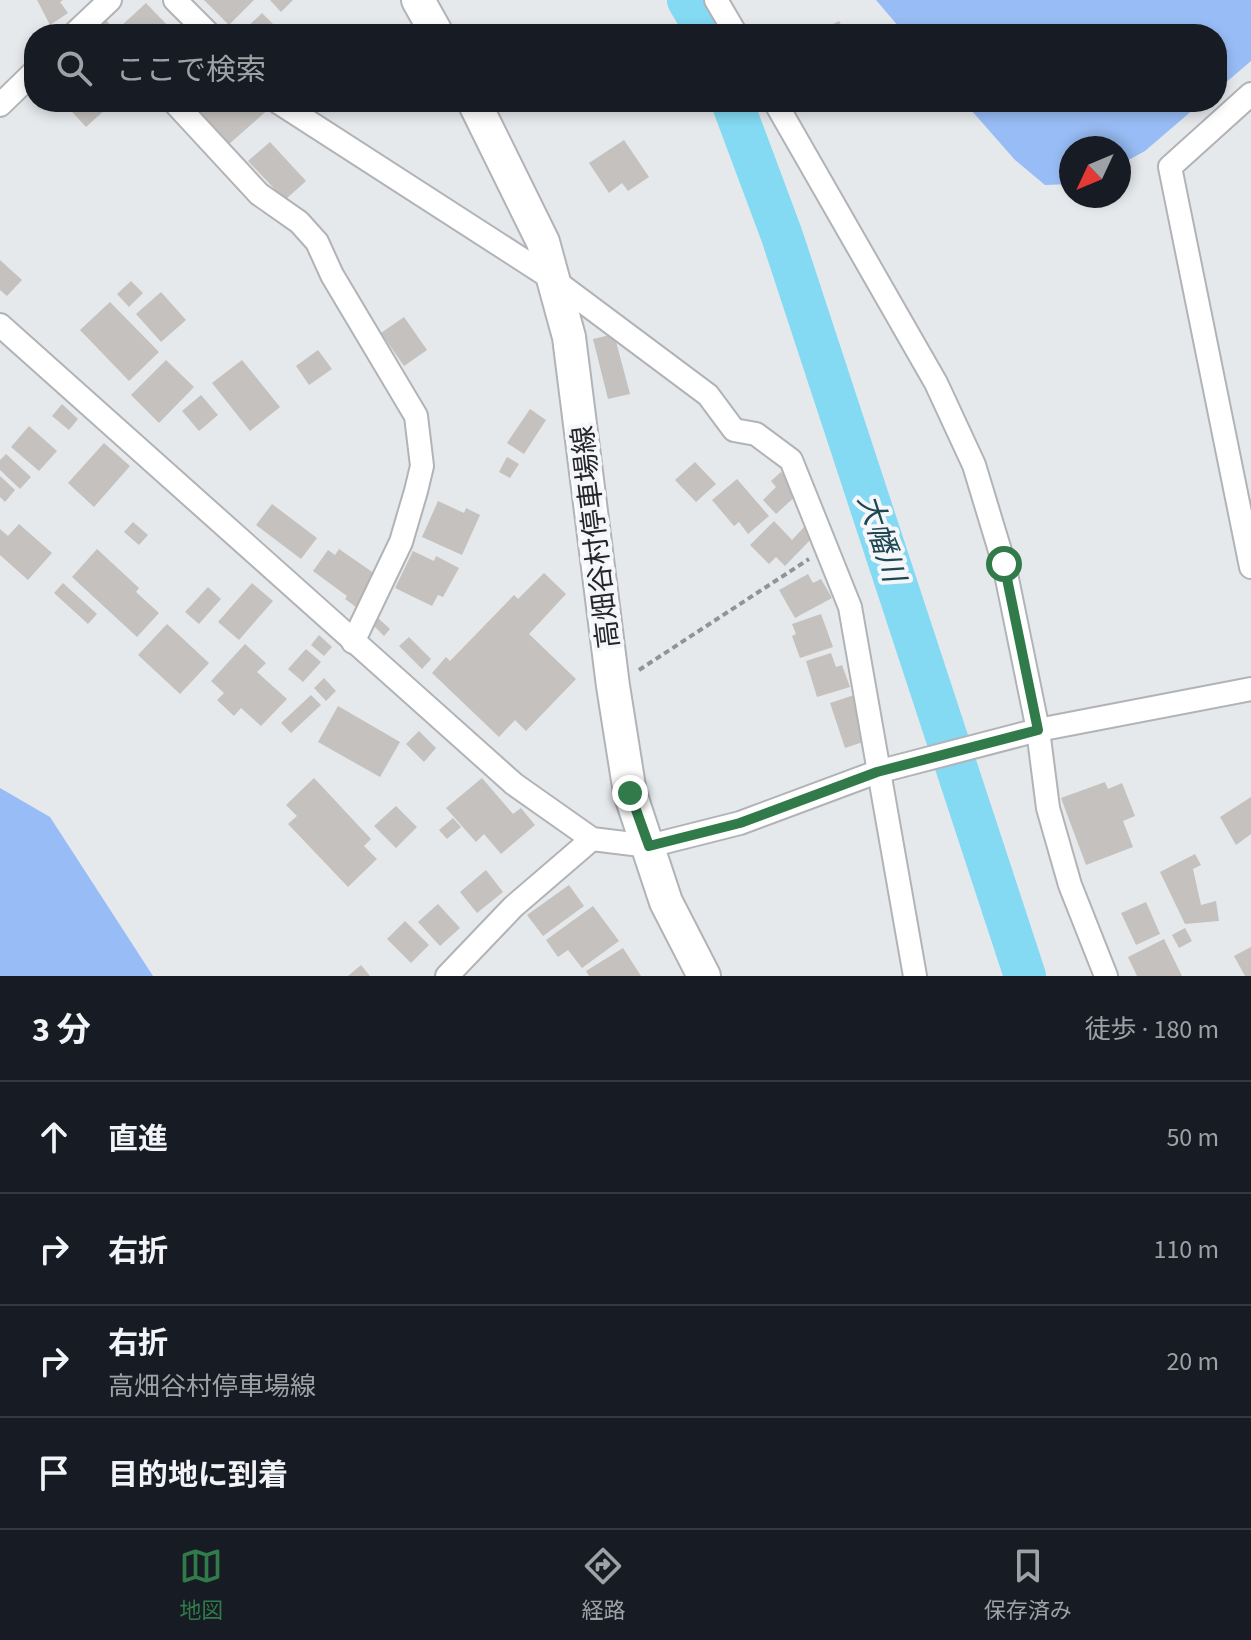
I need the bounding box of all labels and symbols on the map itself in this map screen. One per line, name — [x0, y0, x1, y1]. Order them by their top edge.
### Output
north arrow — [1059, 136, 1131, 208]
street label: 高畑谷村停車場線 — [562, 423, 630, 651]
water label: 大幡川 — [847, 489, 916, 590]
route start — [986, 546, 1022, 582]
route end — [612, 775, 648, 811]

